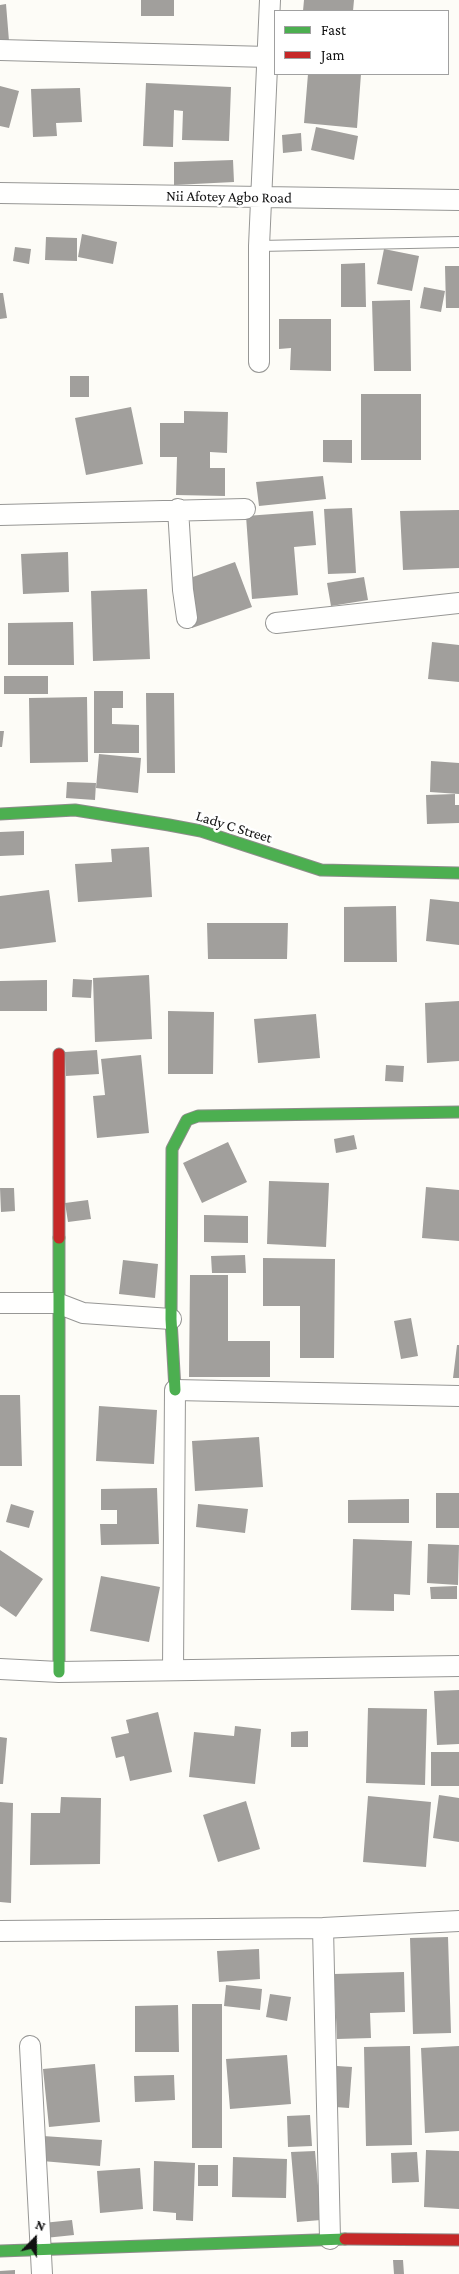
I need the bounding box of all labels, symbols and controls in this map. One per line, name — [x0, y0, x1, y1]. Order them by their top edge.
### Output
legend — [274, 10, 449, 75]
text: Fast — [321, 22, 346, 38]
text: Jam — [321, 47, 344, 63]
street label: Nii Afotey Agbo Road — [166, 187, 292, 207]
street label: Lady C Street — [194, 807, 274, 847]
north arrow — [10, 2214, 60, 2264]
text: N — [33, 2216, 48, 2234]

